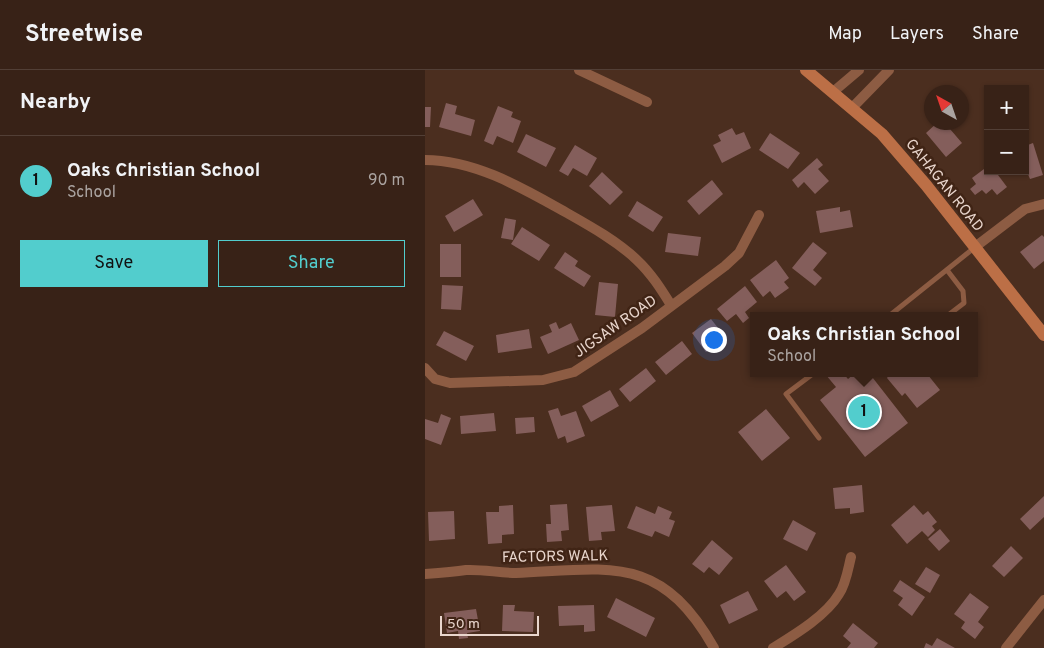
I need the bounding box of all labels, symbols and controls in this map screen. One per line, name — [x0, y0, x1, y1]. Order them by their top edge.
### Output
text: Streetwise — [25, 20, 143, 50]
text: Map — [828, 23, 862, 46]
text: Layers — [890, 23, 944, 46]
text: Share — [972, 23, 1019, 46]
north arrow — [924, 85, 969, 130]
map controls — [984, 85, 1029, 175]
button: + — [984, 85, 1029, 130]
text: Nearby — [20, 89, 91, 116]
button: − — [984, 130, 1029, 175]
street label: GAHAGAN ROAD — [901, 136, 987, 236]
text: Oaks Christian School — [67, 159, 260, 183]
text: 1 — [33, 171, 39, 191]
text: 90 m — [368, 171, 405, 191]
text: School — [67, 183, 116, 203]
button: Save — [20, 240, 208, 287]
button: Share — [218, 240, 405, 287]
street label: JIGSAW ROAD — [571, 292, 661, 363]
popup — [750, 312, 978, 377]
text: Oaks Christian School — [767, 323, 961, 347]
your location — [701, 327, 727, 353]
text: School — [767, 347, 816, 367]
pin: 1 — [848, 393, 880, 431]
street label: FACTORS WALK — [502, 547, 608, 568]
scale bar — [440, 613, 539, 636]
text: 50 m — [447, 616, 480, 633]

